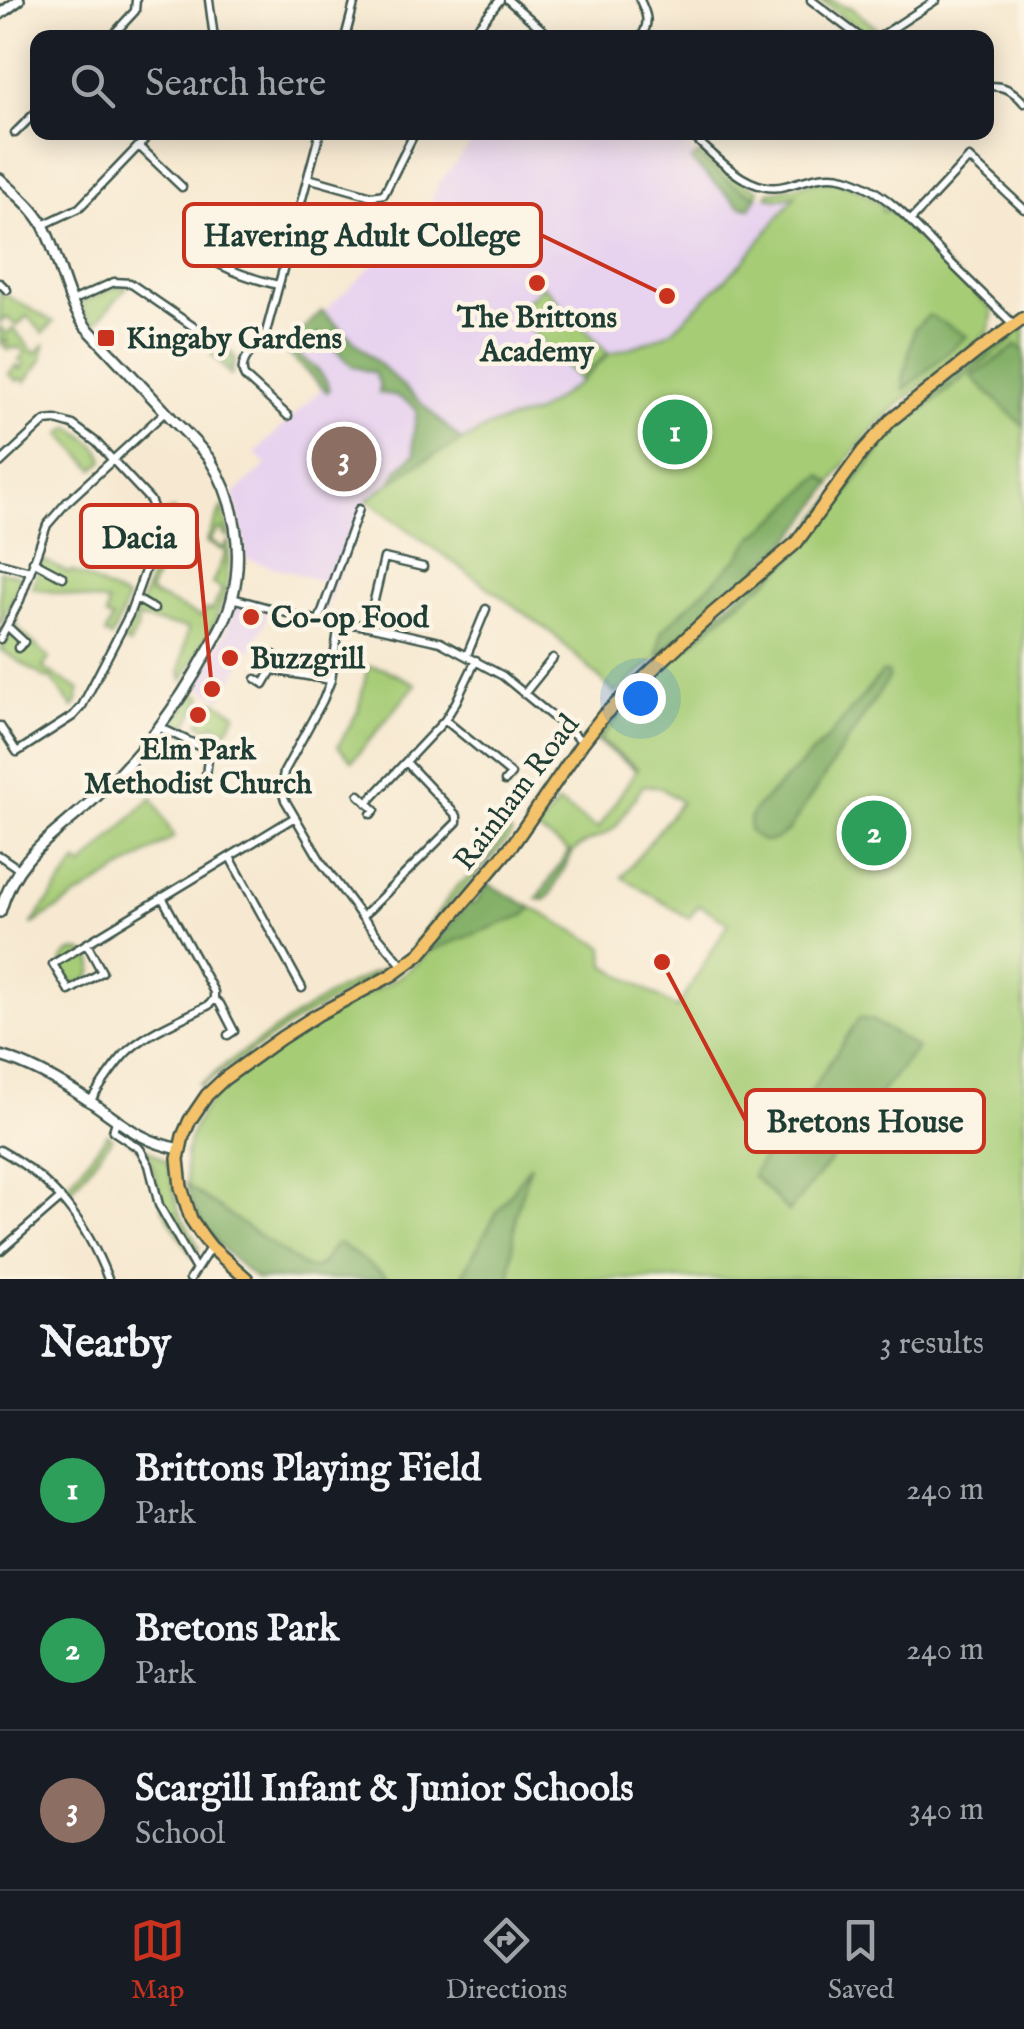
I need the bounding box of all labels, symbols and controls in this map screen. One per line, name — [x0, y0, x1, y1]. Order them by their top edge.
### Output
search box — [30, 30, 994, 140]
icon: search — [65, 58, 120, 113]
text: Search here — [145, 61, 326, 109]
callout: Havering Adult College — [184, 204, 541, 266]
text: Havering Adult College — [203, 217, 521, 258]
marker: The Brittons Academy — [526, 272, 548, 294]
place label: The Brittons Academy — [456, 300, 617, 372]
place label: Kingaby Gardens — [126, 321, 342, 359]
marker: Kingaby Gardens — [95, 327, 117, 349]
pin: 1 — [642, 394, 708, 470]
pin: 3 — [312, 422, 376, 496]
callout: Dacia — [81, 505, 197, 567]
text: Dacia — [101, 519, 178, 560]
place label: Co-op Food — [271, 600, 430, 638]
marker: Co-op Food — [240, 606, 262, 628]
place label: Buzzgrill — [250, 641, 366, 679]
marker: Buzzgrill — [219, 647, 241, 669]
your location — [615, 673, 666, 724]
marker: Elm Park Methodist Church — [187, 704, 209, 726]
street label: Rainham Road — [446, 707, 589, 879]
place label: Elm Park Methodist Church — [84, 732, 313, 804]
pin: 2 — [842, 796, 906, 870]
callout: Bretons House — [746, 1090, 984, 1152]
text: Bretons House — [766, 1103, 964, 1144]
text: Nearby — [40, 1318, 171, 1371]
text: 3 results — [880, 1324, 984, 1365]
text: Brittons Playing Field — [135, 1446, 481, 1494]
text: 1 — [67, 1470, 78, 1511]
text: 240 m — [906, 1470, 984, 1511]
text: Park — [135, 1494, 196, 1535]
text: Bretons Park — [135, 1606, 339, 1654]
text: 2 — [65, 1630, 80, 1671]
text: 240 m — [906, 1630, 984, 1671]
text: Park — [135, 1654, 196, 1695]
text: Scargill Infant & Junior Schools — [135, 1766, 634, 1814]
text: 3 — [67, 1790, 78, 1831]
text: 340 m — [909, 1790, 984, 1831]
text: School — [135, 1814, 225, 1855]
tab: Map — [130, 1913, 185, 2008]
tab: Directions — [445, 1913, 567, 2008]
tab: Saved — [828, 1913, 894, 2008]

